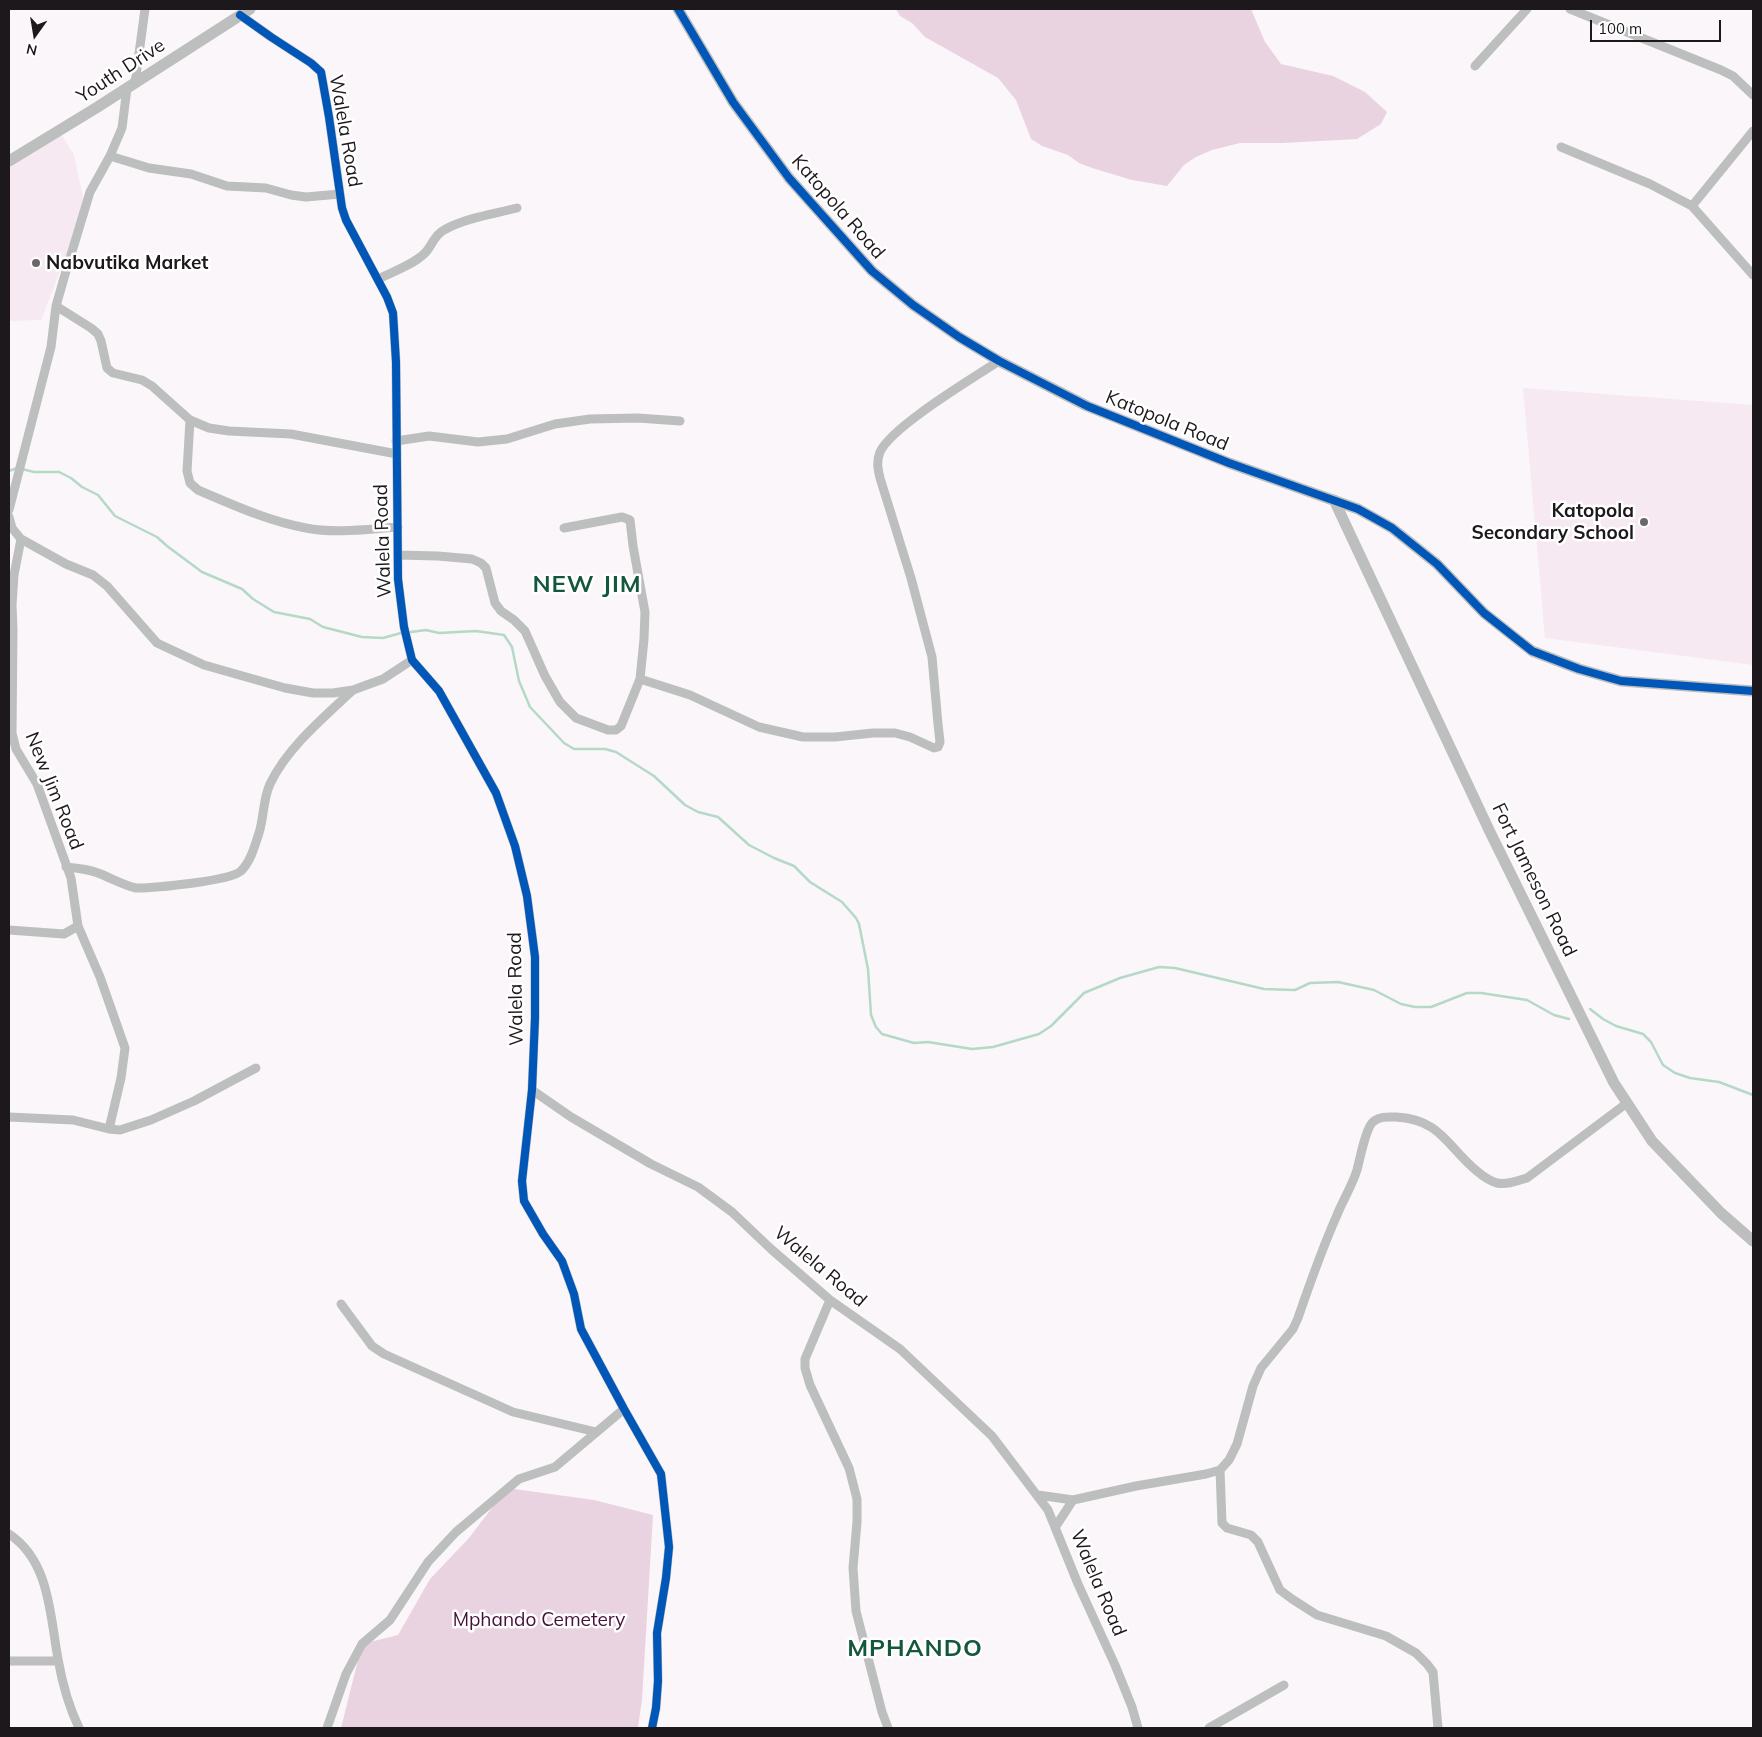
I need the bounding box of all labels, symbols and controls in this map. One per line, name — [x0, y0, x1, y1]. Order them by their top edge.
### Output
north arrow — [10, 10, 60, 60]
scale bar — [1592, 10, 1723, 42]
text: 100 m — [1598, 19, 1642, 38]
street label: Youth Drive — [73, 34, 169, 108]
text: N — [24, 40, 39, 60]
street label: Walela Road — [324, 73, 366, 189]
street label: Katopola Road — [787, 150, 889, 264]
place label: Nabvutika Market — [46, 252, 209, 274]
marker: Nabvutika Market — [30, 257, 42, 269]
street label: Katopola Road — [1102, 386, 1232, 456]
street label: Walela Road — [370, 484, 396, 598]
place label: Katopola Secondary School — [1471, 500, 1634, 544]
marker: Katopola Secondary School — [1638, 516, 1650, 528]
district label: NEW JIM — [532, 571, 642, 599]
street label: New Jim Road — [20, 729, 88, 853]
street label: Fort Jameson Road — [1487, 800, 1581, 960]
street label: Walela Road — [504, 932, 528, 1046]
street label: Walela Road — [769, 1222, 871, 1312]
street label: Walela Road — [1065, 1526, 1131, 1640]
park label: Mphando Cemetery — [453, 1609, 625, 1631]
district label: MPHANDO — [846, 1635, 984, 1663]

